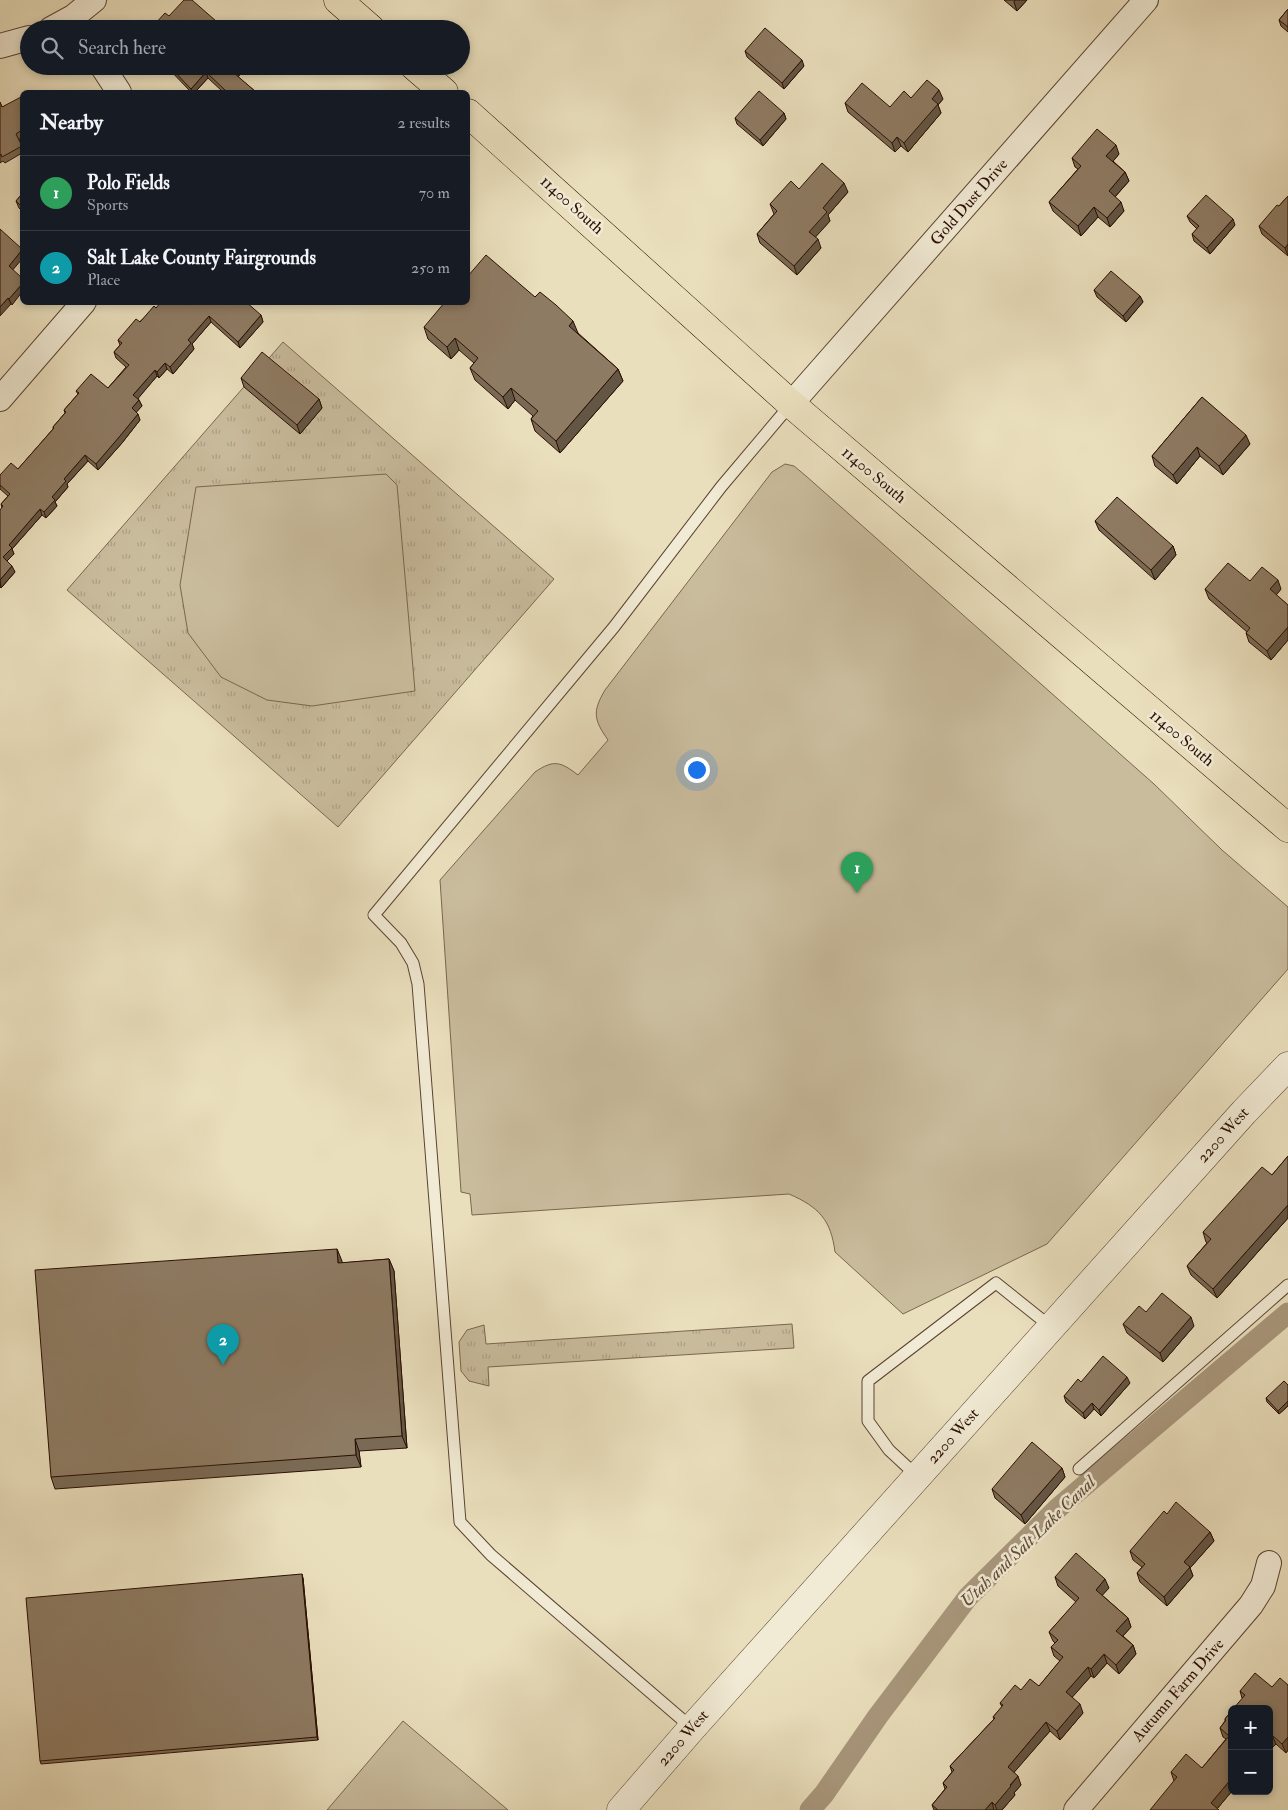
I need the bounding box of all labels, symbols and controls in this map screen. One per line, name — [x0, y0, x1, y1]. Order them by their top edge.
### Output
search box — [20, 20, 470, 75]
icon: search — [38, 34, 66, 62]
text: Search here — [78, 36, 166, 60]
text: Nearby — [40, 109, 103, 136]
text: 2 results — [397, 113, 450, 133]
street label: Gold Dust Drive — [926, 154, 1012, 249]
text: Polo Fields — [87, 171, 170, 195]
street label: 11400 South — [536, 171, 608, 239]
text: 1 — [53, 183, 59, 203]
text: 70 m — [419, 183, 450, 203]
text: Sports — [87, 195, 128, 215]
text: Salt Lake County Fairgrounds — [87, 246, 316, 270]
text: 2 — [52, 258, 60, 278]
text: 250 m — [411, 258, 450, 278]
text: Place — [87, 270, 120, 290]
street label: 11400 South — [838, 442, 911, 508]
street label: 11400 South — [1146, 705, 1219, 771]
your location — [684, 757, 710, 783]
pin: 1 — [841, 852, 873, 893]
street label: 2200 West — [1193, 1103, 1253, 1167]
pin: 2 — [207, 1324, 239, 1365]
street label: 2200 West — [923, 1404, 983, 1468]
water label: Utah and Salt Lake Canal — [955, 1470, 1102, 1613]
street label: Autumn Farm Drive — [1127, 1634, 1229, 1747]
map controls — [1228, 1705, 1273, 1795]
button: + — [1228, 1705, 1273, 1750]
street label: 2200 West — [653, 1706, 713, 1770]
button: − — [1228, 1750, 1273, 1795]

